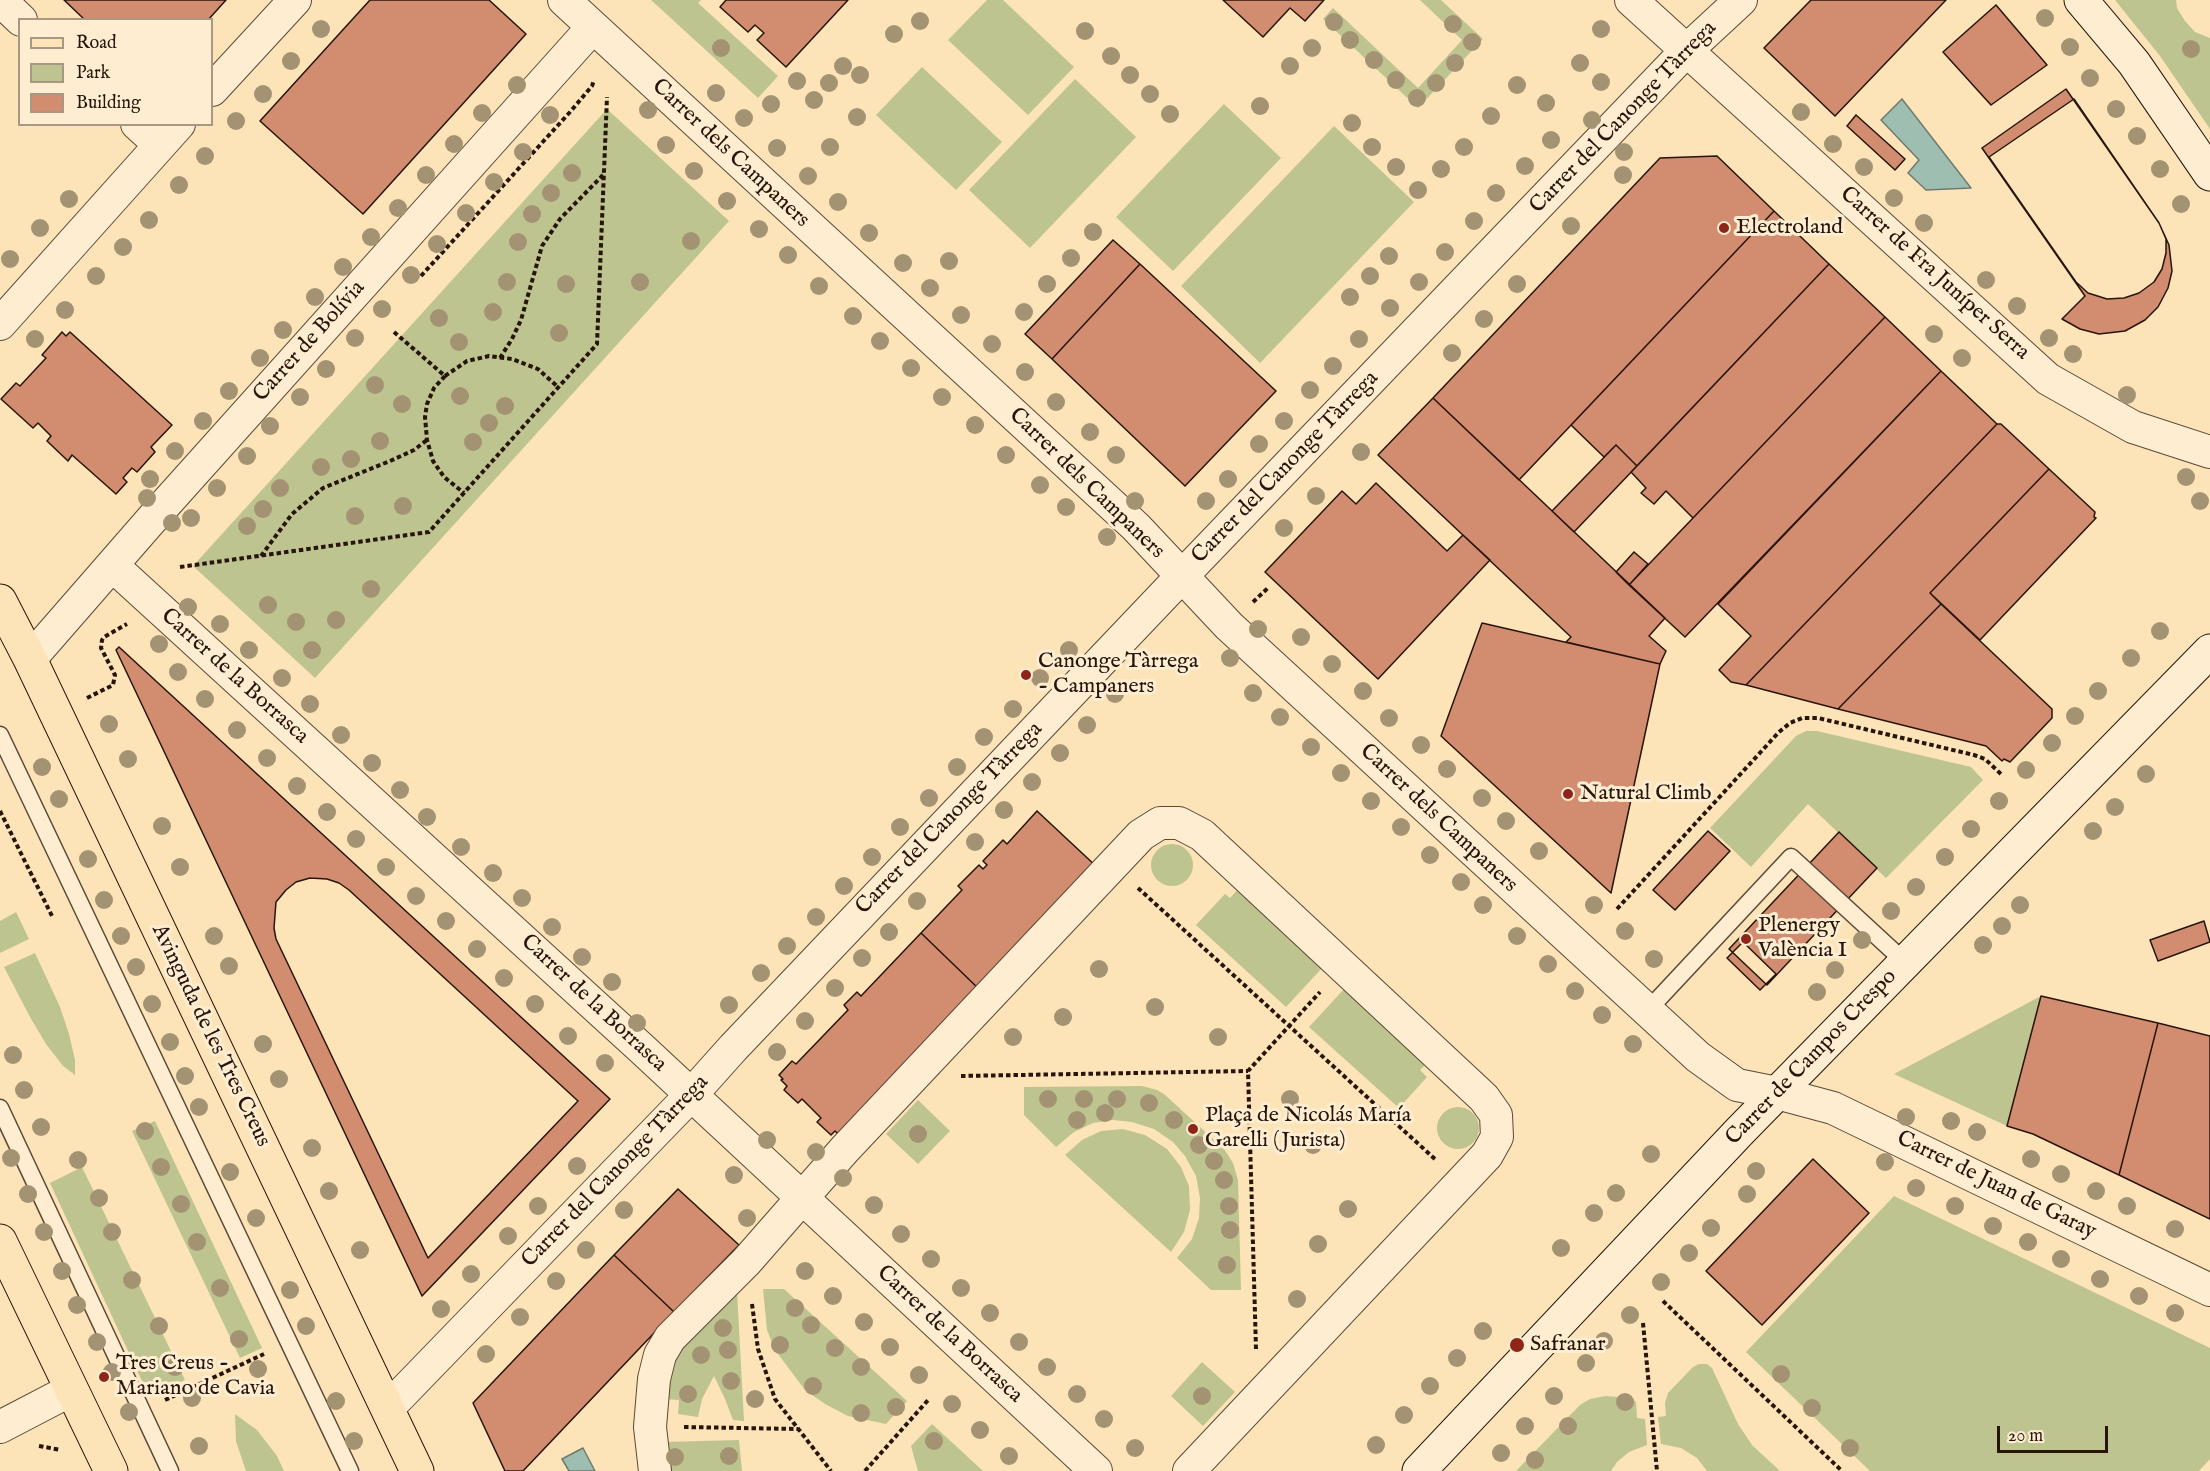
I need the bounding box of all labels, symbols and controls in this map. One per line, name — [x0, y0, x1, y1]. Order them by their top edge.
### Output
street label: Carrer del Canonge Tàrrega — [1525, 16, 1723, 220]
legend — [18, 18, 213, 126]
text: Road — [76, 32, 117, 55]
text: Park — [76, 62, 110, 85]
street label: Carrer dels Campaners — [646, 74, 814, 234]
text: Building — [76, 92, 141, 115]
street label: Carrer de Fra Juníper Serra — [1834, 182, 2034, 366]
place label: Electroland — [1736, 215, 1843, 241]
marker: Electroland — [1717, 221, 1731, 235]
street label: Carrer de Bolívia — [249, 276, 371, 408]
street label: Carrer del Canonge Tàrrega — [1187, 366, 1385, 570]
street label: Carrer dels Campaners — [1003, 403, 1169, 565]
street label: Carrer de la Borrasca — [155, 604, 313, 750]
place label: Canonge Tàrrega - Campaners — [1038, 649, 1199, 700]
marker: Canonge Tàrrega - Campaners — [1019, 668, 1033, 682]
street label: Carrer del Canonge Tàrrega — [851, 717, 1049, 921]
street label: Carrer dels Campaners — [1354, 739, 1522, 899]
place label: Natural Climb — [1580, 781, 1712, 807]
marker: Natural Climb — [1561, 787, 1575, 801]
place label: Plenergy València I — [1758, 913, 1847, 964]
street label: Avinguda de les Tres Creus — [145, 920, 275, 1152]
street label: Carrer de la Borrasca — [515, 930, 671, 1078]
marker: Plenergy València I — [1739, 932, 1753, 946]
street label: Carrer de Campos Crespo — [1721, 964, 1903, 1152]
street label: Carrer del Canonge Tàrrega — [517, 1070, 715, 1274]
place label: Plaça de Nicolás María Garelli (Jurista) — [1205, 1103, 1411, 1154]
marker: Plaça de Nicolás María Garelli (Jurista) — [1186, 1122, 1200, 1136]
street label: Carrer de Juan de Garay — [1892, 1126, 2100, 1246]
street label: Carrer de la Borrasca — [871, 1261, 1027, 1409]
place label: Safranar — [1530, 1332, 1606, 1358]
marker: Safranar — [1508, 1336, 1526, 1354]
place label: Tres Creus - Mariano de Cavia — [116, 1351, 275, 1402]
marker: Tres Creus - Mariano de Cavia — [97, 1370, 111, 1384]
scale bar — [2000, 1414, 2111, 1452]
text: 20 m — [2008, 1425, 2043, 1448]

